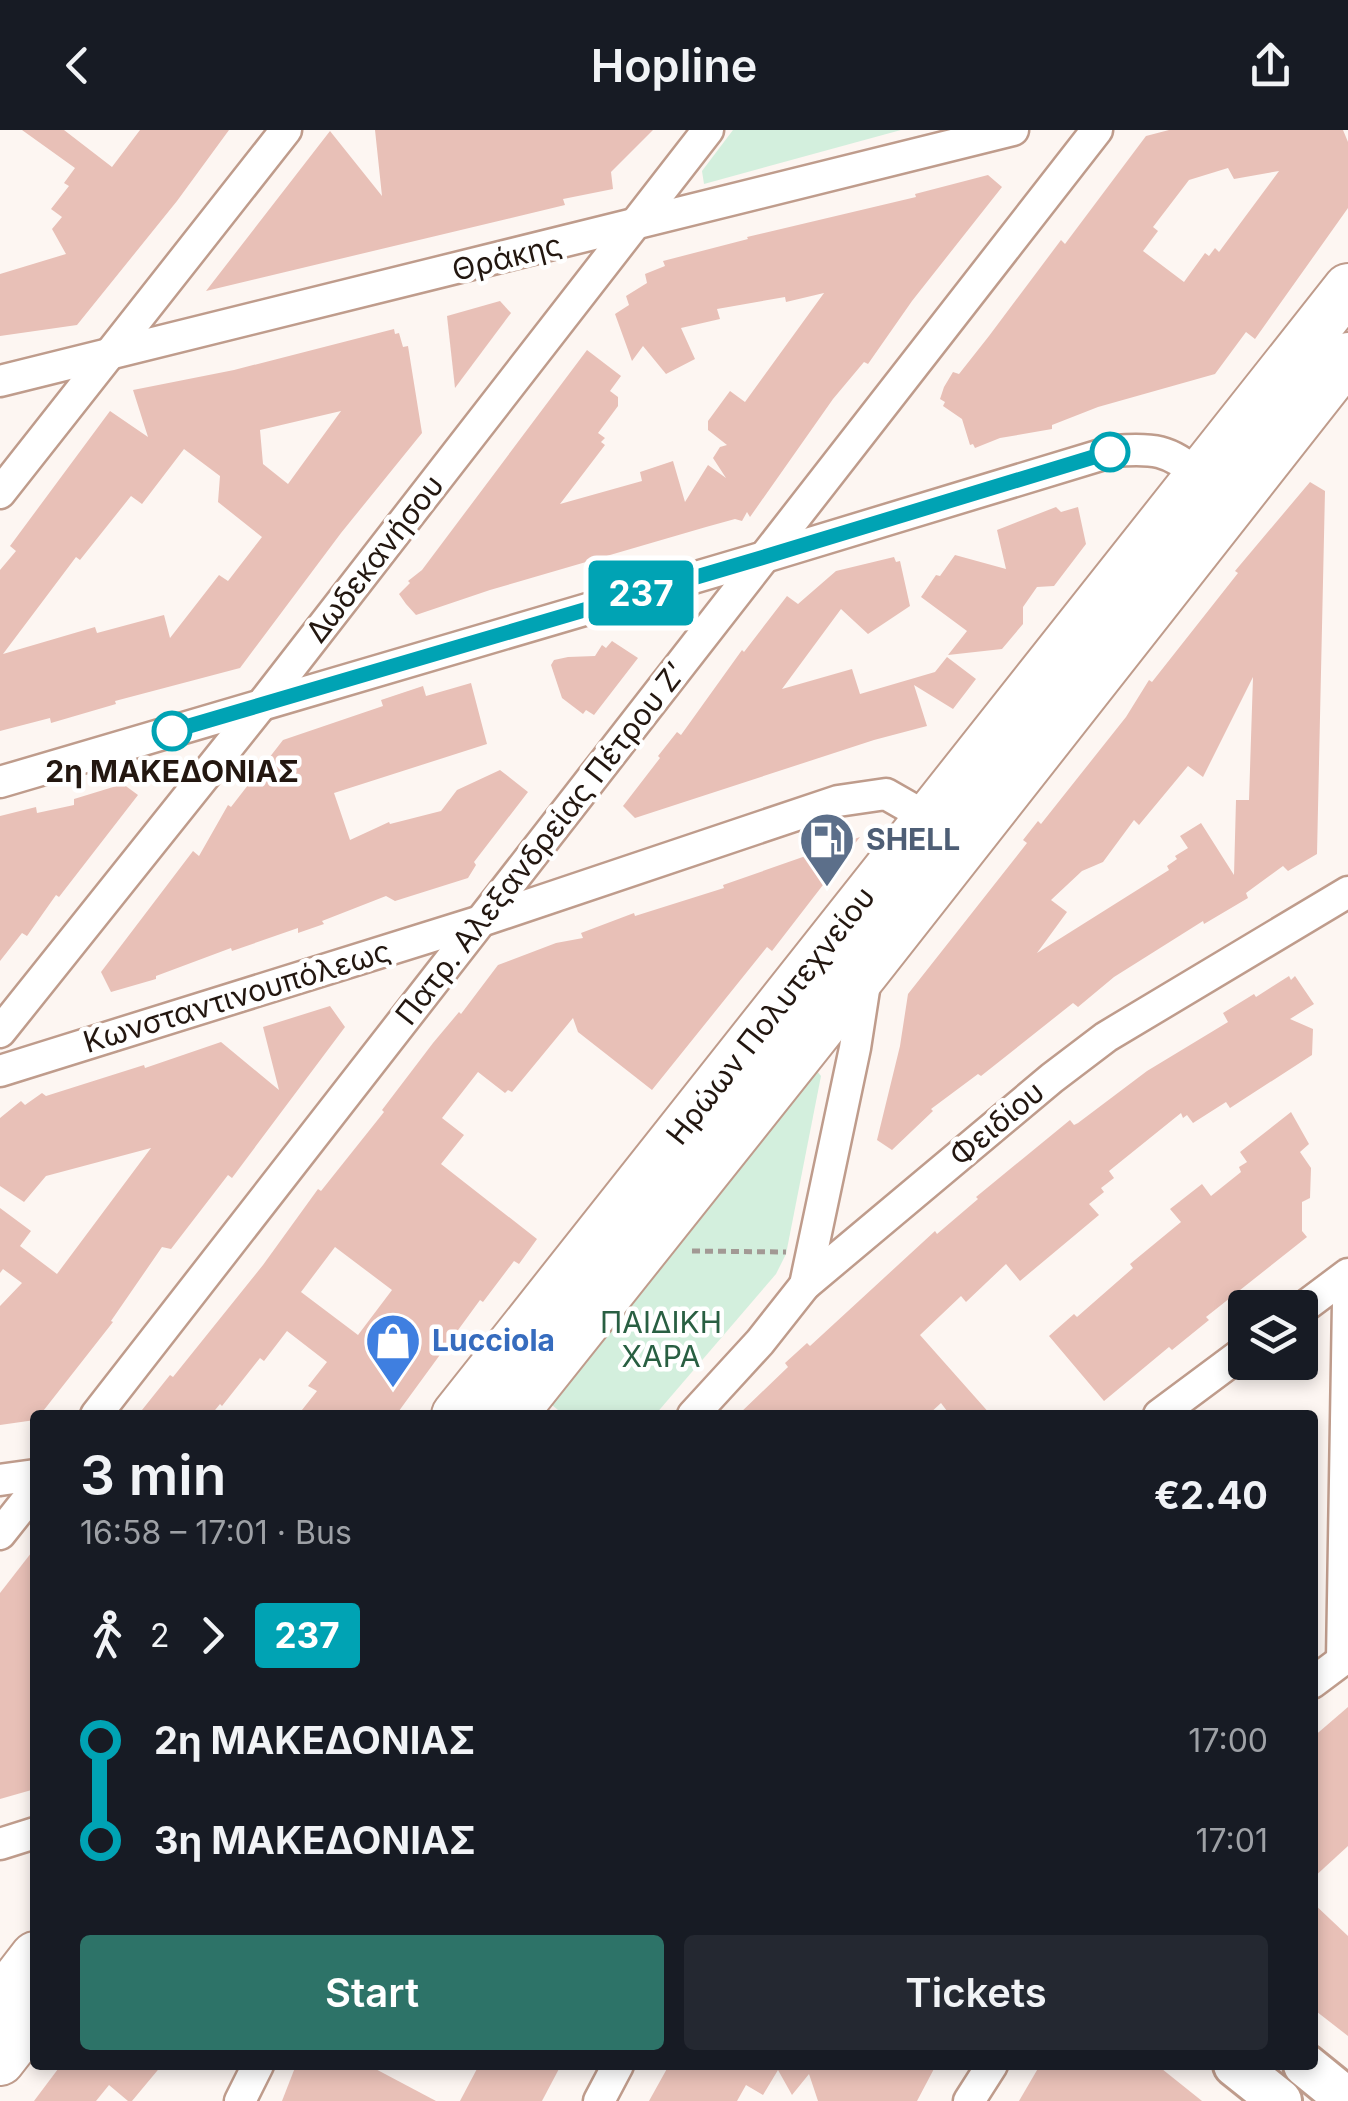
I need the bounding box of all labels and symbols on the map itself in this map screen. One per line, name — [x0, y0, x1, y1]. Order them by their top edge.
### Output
street label: Θράκης — [448, 226, 565, 288]
unlabelled marker — [1091, 433, 1129, 471]
street label: Δωδεκανήσου — [298, 468, 451, 649]
line badge: 237 — [584, 560, 698, 626]
street label: Πατρ. Αλεξανδρείας Πέτρου Ζ’ — [388, 655, 693, 1032]
marker: 2η ΜΑΚΕΔΟΝΙΑΣ — [153, 712, 191, 750]
place label: 2η ΜΑΚΕΔΟΝΙΑΣ — [45, 753, 299, 789]
fuel station icon: SHELL — [797, 810, 857, 889]
place label: SHELL — [866, 821, 960, 857]
street label: Ηρώων Πολυτεχνείου — [658, 879, 882, 1151]
street label: Κωνσταντινουπόλεως — [79, 932, 395, 1060]
street label: Φειδίου — [942, 1073, 1051, 1173]
park label: ΠΑΙΔΙΚΗ ΧΑΡΑ — [600, 1304, 722, 1374]
shop icon: Lucciola — [363, 1311, 423, 1390]
place label: Lucciola — [432, 1322, 555, 1358]

